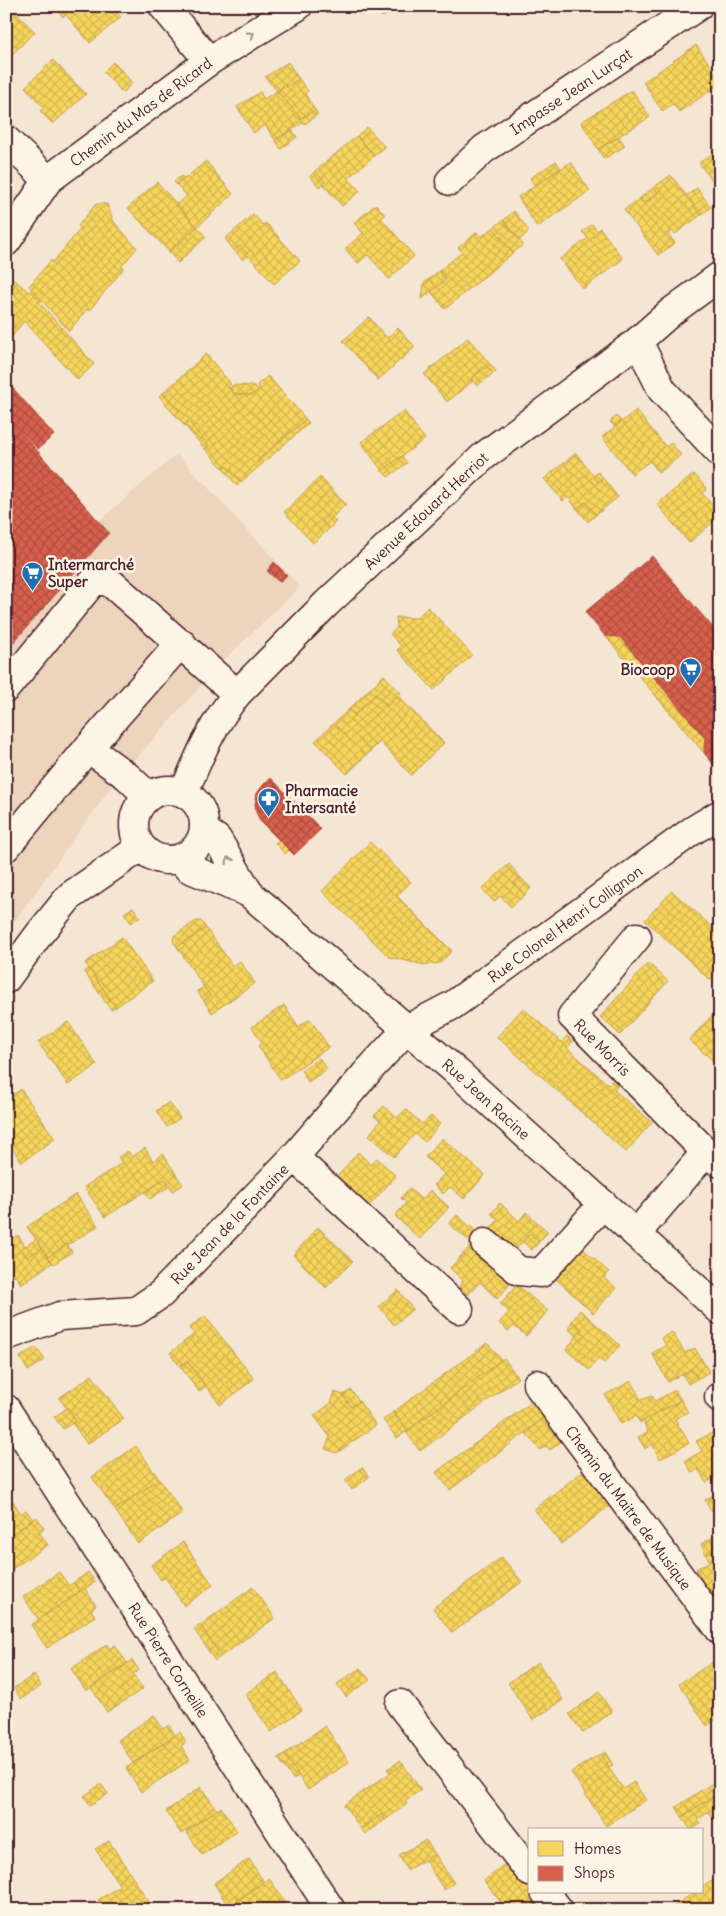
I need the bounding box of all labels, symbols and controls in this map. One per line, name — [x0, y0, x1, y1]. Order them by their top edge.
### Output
one-way arrow — [245, 32, 254, 42]
street label: Impasse Jean Lurçat — [506, 44, 635, 139]
street label: Chemin du Mas de Ricard — [66, 53, 215, 170]
street label: Avenue Edouard Herriot — [360, 448, 492, 573]
place label: Intermarché Super — [48, 555, 134, 592]
supermarket icon: Intermarché Super — [20, 561, 44, 592]
supermarket icon: Biocoop — [679, 657, 703, 688]
place label: Biocoop — [620, 660, 675, 680]
place label: Pharmacie Intersanté — [285, 781, 358, 817]
pharmacy icon: Pharmacie Intersanté — [257, 787, 281, 818]
one-way arrow — [225, 856, 235, 865]
street label: Rue Colonel Henri Collignon — [484, 861, 646, 986]
street label: Rue Morris — [570, 1015, 635, 1080]
street label: Rue Jean Racine — [438, 1054, 534, 1143]
street label: Rue Jean de la Fontaine — [166, 1159, 292, 1288]
street label: Chemin du Maitre de Musique — [562, 1422, 696, 1593]
street label: Rue Pierre Corneille — [125, 1599, 213, 1721]
legend — [528, 1828, 704, 1894]
text: Homes — [574, 1839, 621, 1858]
text: Shops — [574, 1863, 615, 1882]

